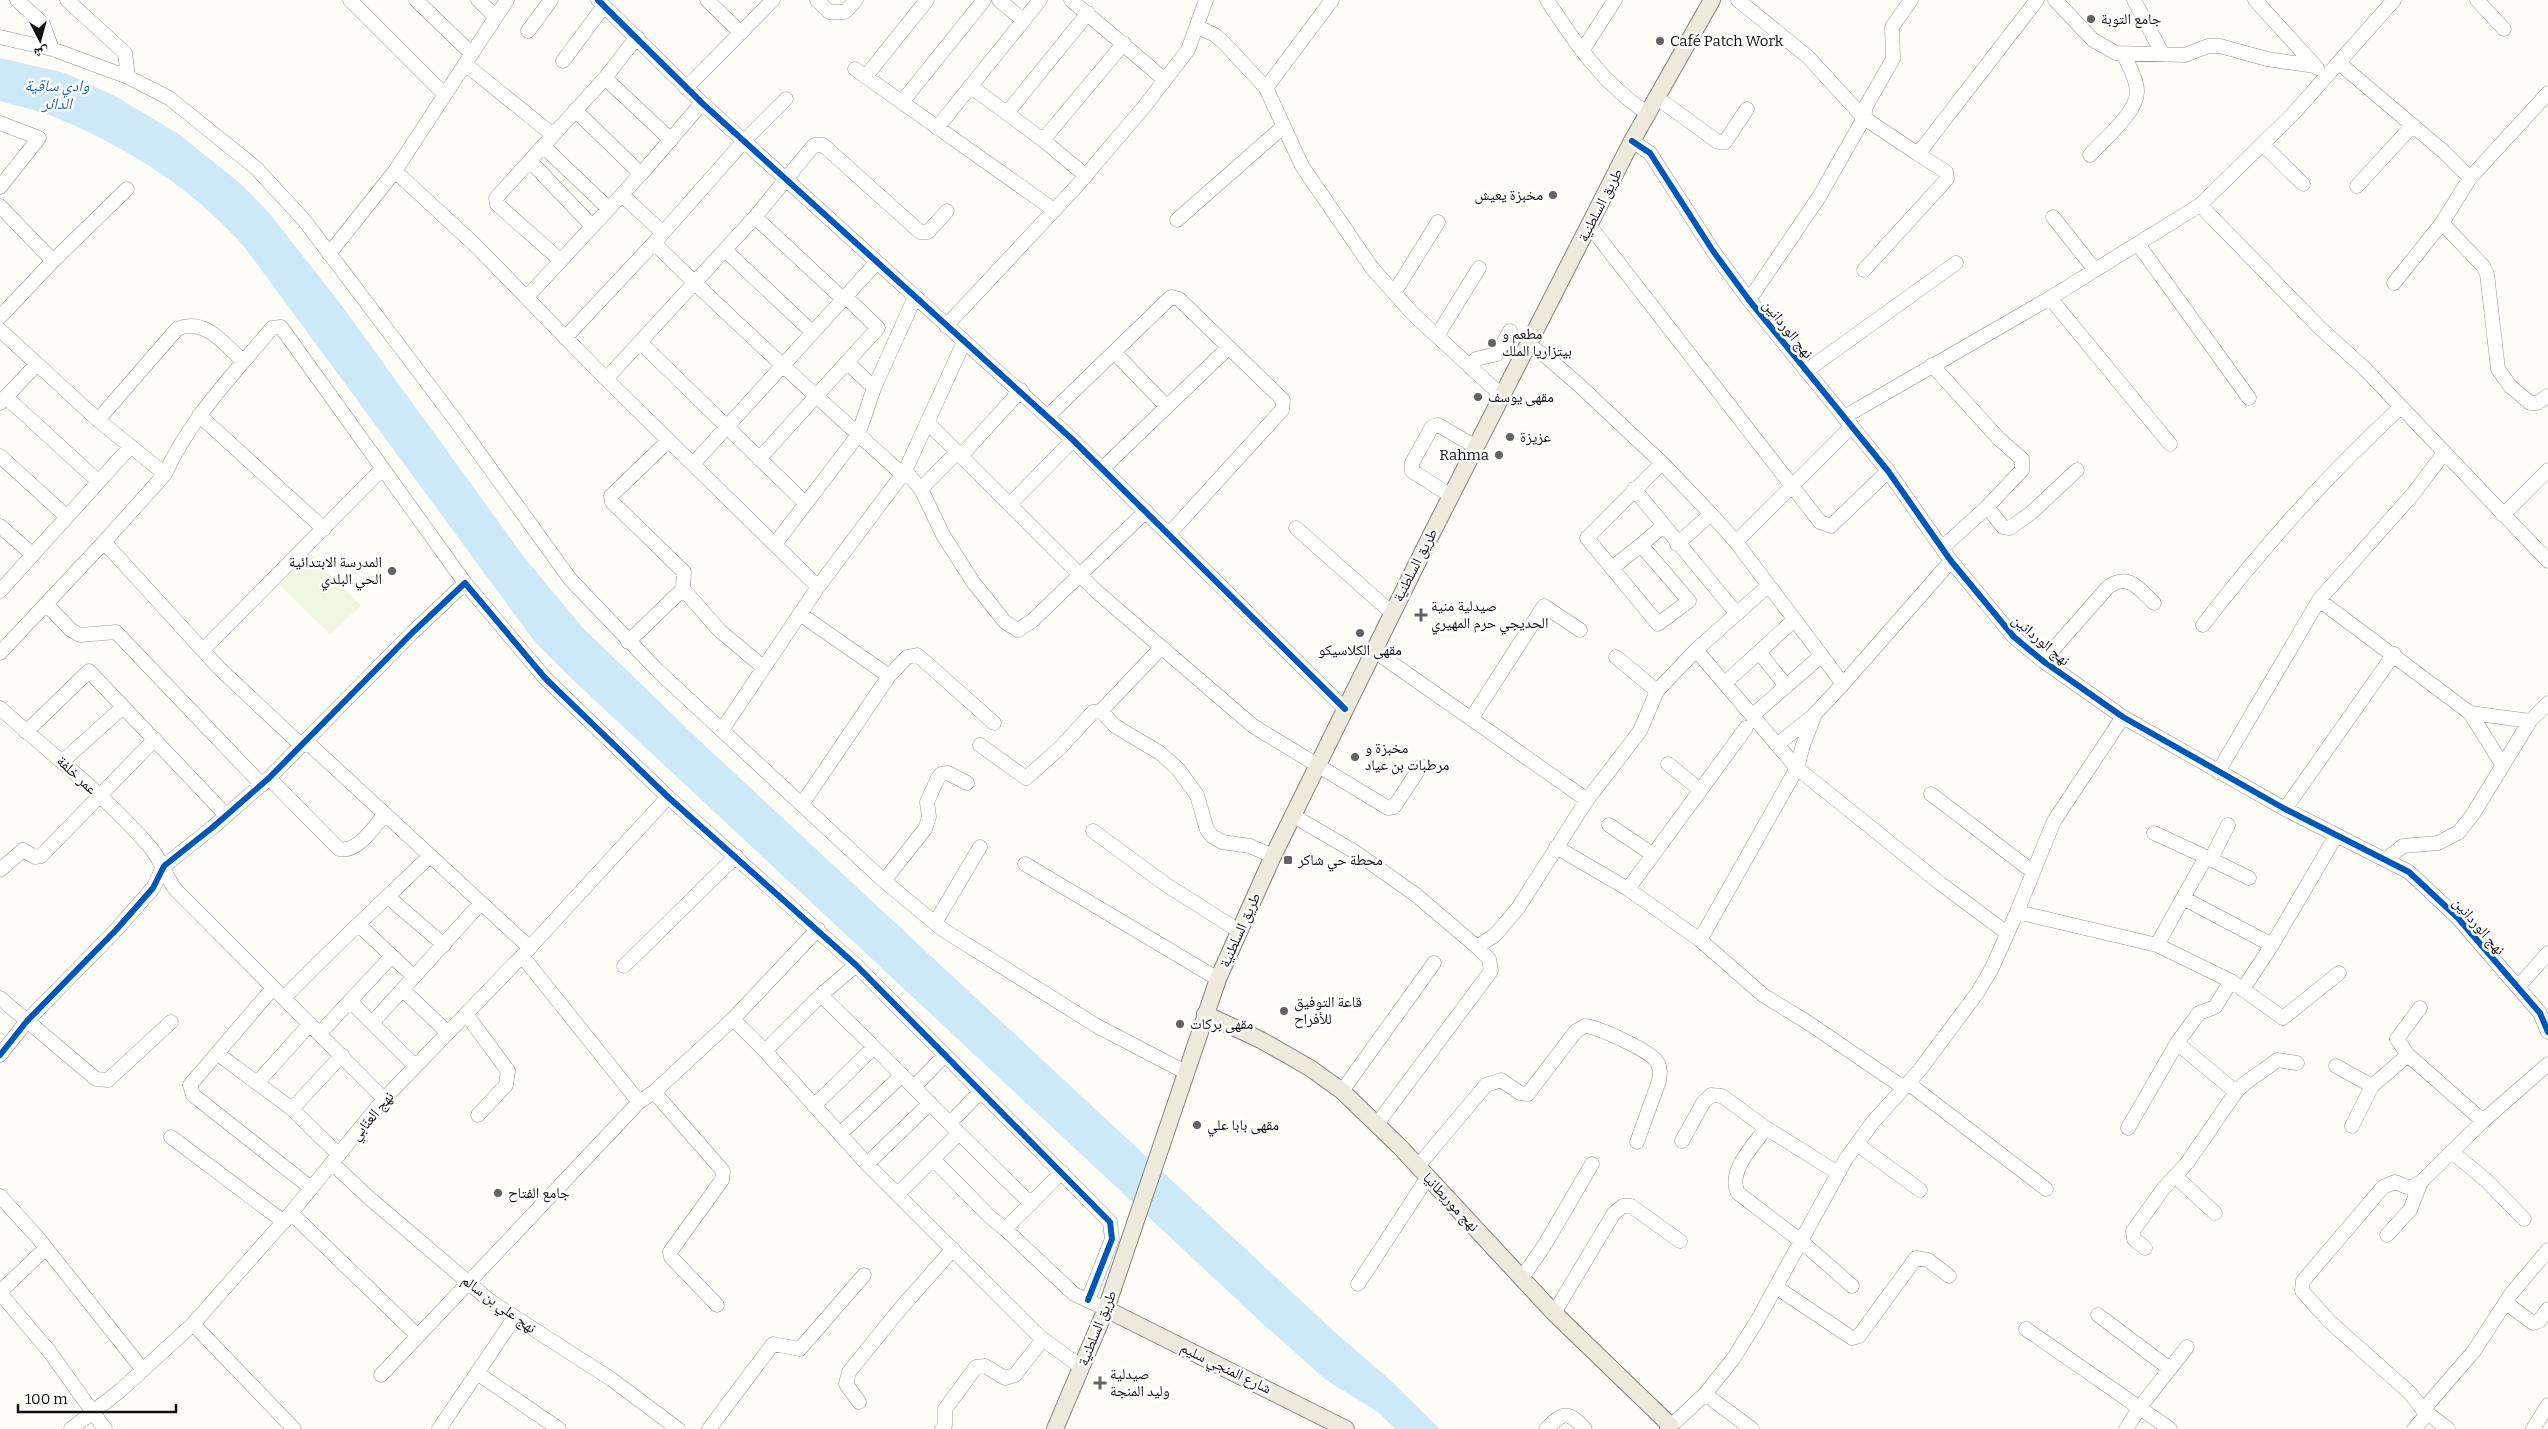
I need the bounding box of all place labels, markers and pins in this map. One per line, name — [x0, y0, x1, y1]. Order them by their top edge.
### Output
place label: جامع التوبة — [2101, 10, 2162, 29]
marker: جامع التوبة — [2085, 13, 2097, 25]
place label: Café Patch Work — [1670, 32, 1784, 50]
marker: Café Patch Work — [1654, 35, 1666, 47]
place label: مخبزة يعيش — [1475, 186, 1543, 205]
marker: مخبزة يعيش — [1547, 189, 1559, 201]
place label: مطعم و بيتزاريا الملك — [1502, 325, 1572, 360]
marker: مطعم و بيتزاريا الملك — [1486, 337, 1498, 349]
place label: مقهى يوسف — [1488, 388, 1554, 407]
marker: مقهى يوسف — [1472, 391, 1484, 403]
place label: عزيزة — [1520, 428, 1551, 446]
marker: عزيزة — [1504, 431, 1516, 443]
place label: Rahma — [1439, 446, 1489, 464]
marker: Rahma — [1493, 449, 1505, 461]
place label: المدرسة الابتدائية الحي البلدي — [289, 553, 382, 591]
marker: المدرسة الابتدائية الحي البلدي — [386, 565, 398, 577]
place label: صيدلية منية الحديجي حرم المهيري — [1431, 597, 1549, 635]
marker: صيدلية منية الحديجي حرم المهيري — [1415, 609, 1427, 621]
marker: مقهى الكلاسيكو — [1354, 627, 1366, 639]
place label: مقهى الكلاسيكو — [1318, 641, 1402, 660]
place label: مخبزة و مرطبات بن عياد — [1365, 739, 1450, 775]
marker: مخبزة و مرطبات بن عياد — [1349, 751, 1361, 763]
place label: محطة حي شاكر — [1297, 851, 1383, 872]
marker: محطة حي شاكر — [1282, 854, 1294, 866]
place label: قاعة التوفيق للأفراح — [1294, 993, 1362, 1029]
marker: قاعة التوفيق للأفراح — [1278, 1005, 1290, 1017]
place label: مقهى بركات — [1190, 1015, 1254, 1034]
marker: مقهى بركات — [1174, 1018, 1186, 1030]
place label: مقهى بابا علي — [1207, 1116, 1279, 1137]
marker: مقهى بابا علي — [1191, 1119, 1203, 1131]
place label: جامع الفتاح — [508, 1184, 570, 1203]
marker: جامع الفتاح — [492, 1187, 504, 1199]
place label: صيدلية وليد المنجة — [1110, 1365, 1170, 1400]
marker: صيدلية وليد المنجة — [1094, 1377, 1106, 1389]

